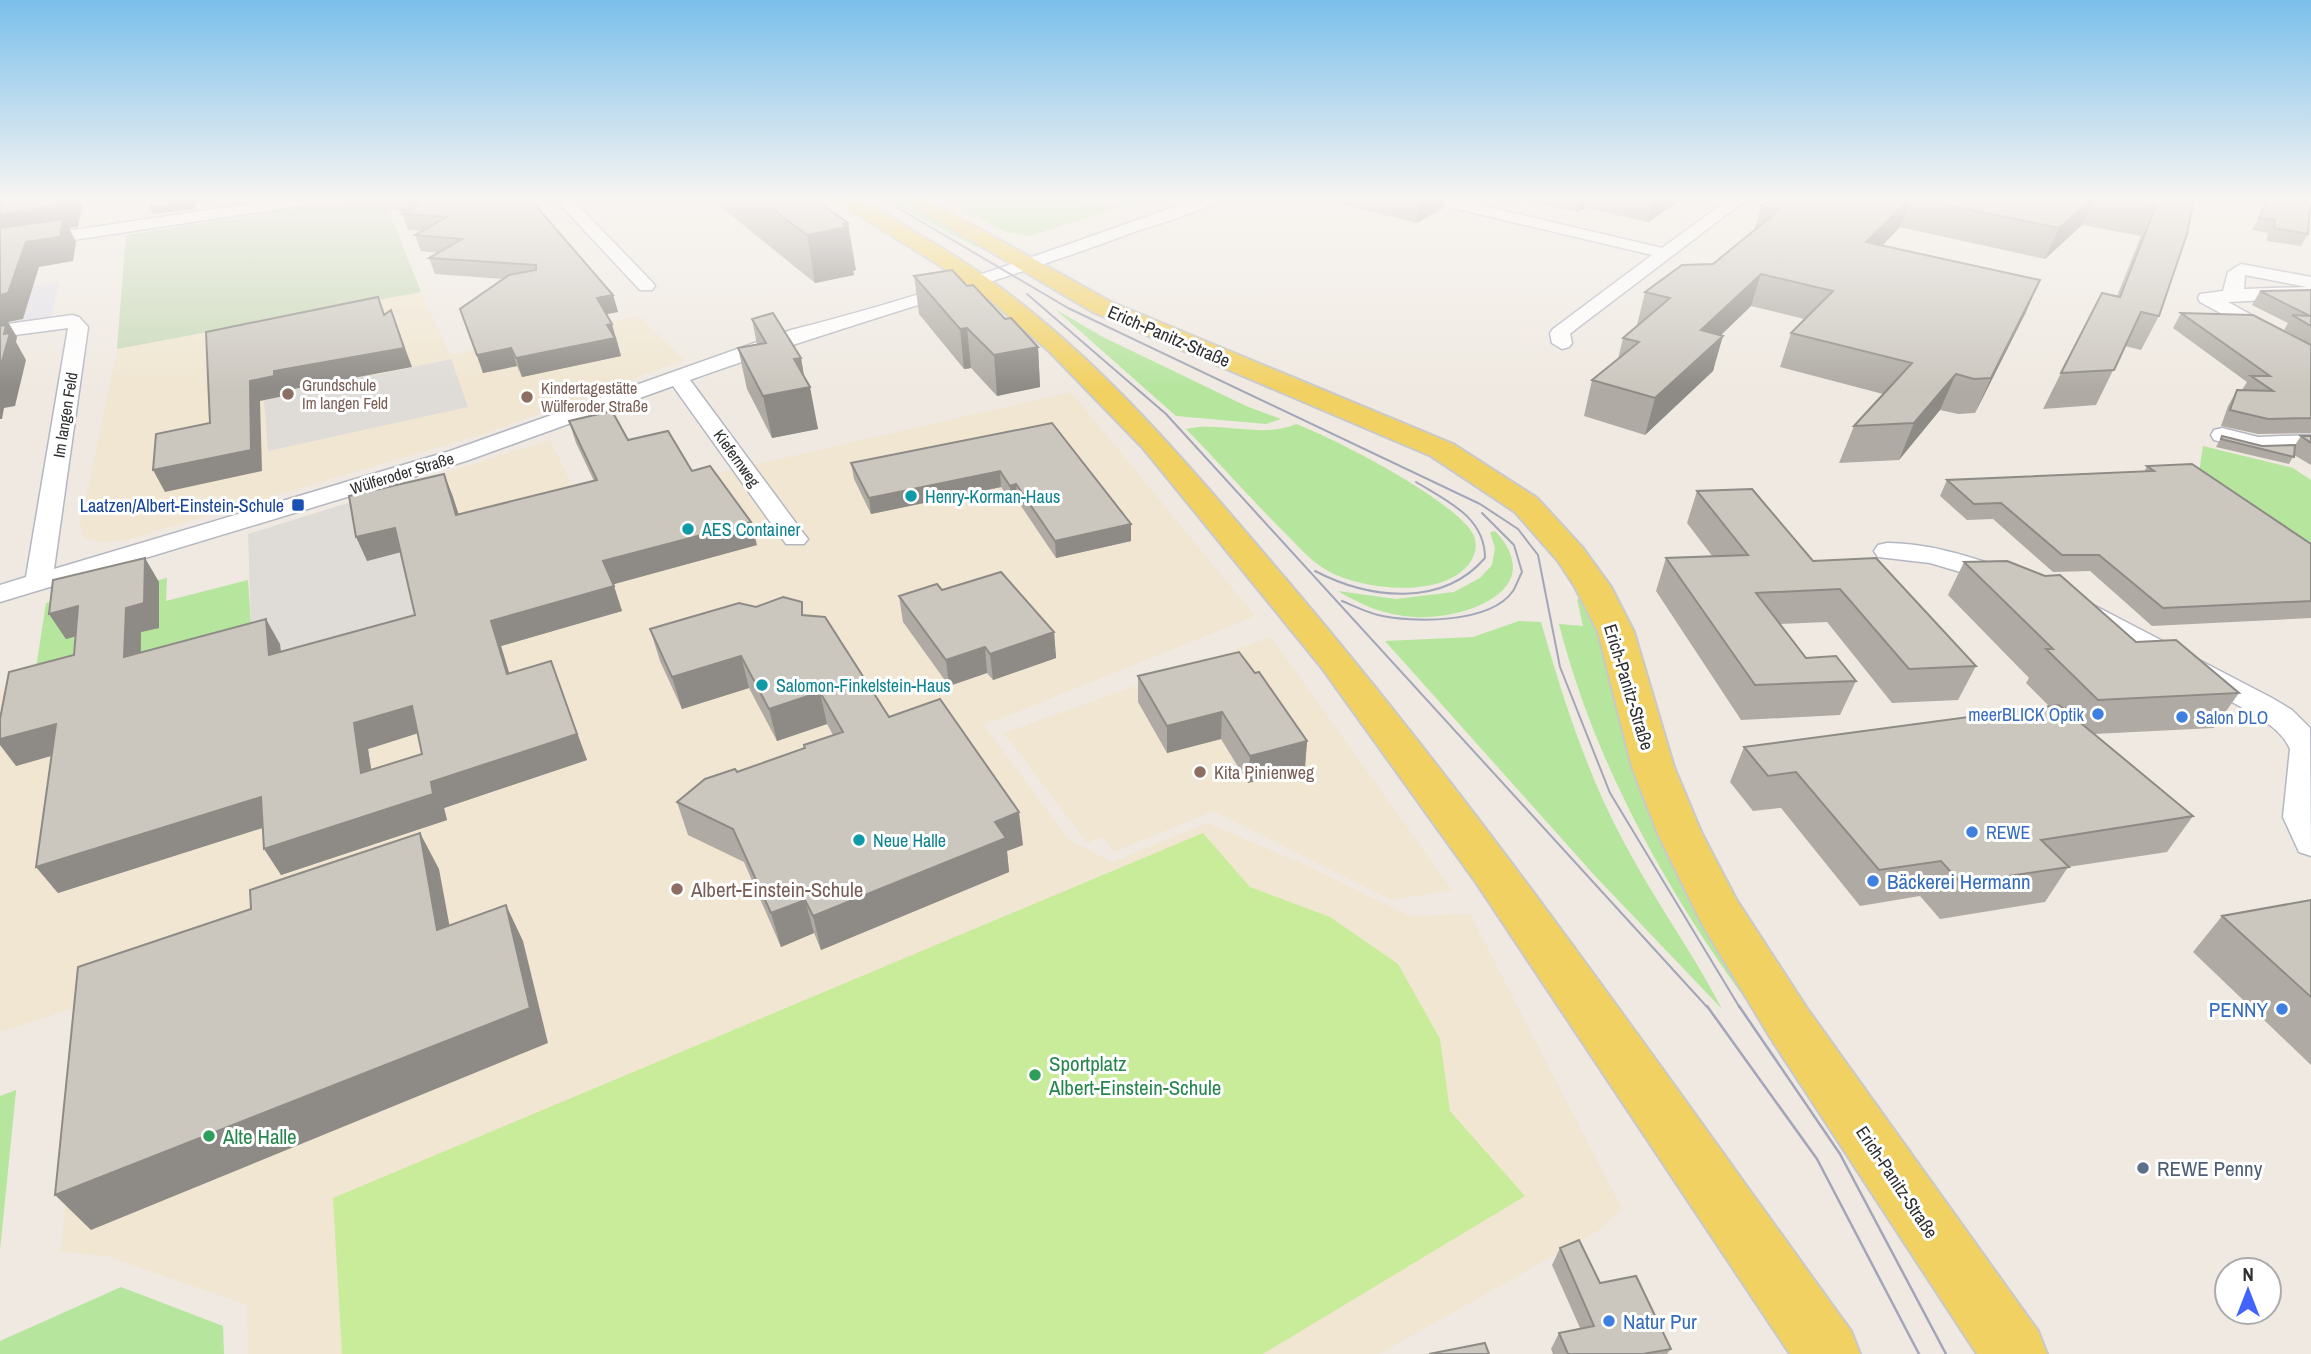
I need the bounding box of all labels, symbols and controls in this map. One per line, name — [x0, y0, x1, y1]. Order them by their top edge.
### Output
street label: Erich-Panitz-Straße — [1104, 299, 1234, 373]
street label: Im langen Feld — [47, 371, 83, 459]
place label: Grundschule Im langen Feld — [302, 374, 388, 414]
place label: Kindertagestätte Wülferoder Straße — [541, 377, 648, 417]
marker: Grundschule Im langen Feld — [280, 386, 296, 402]
marker: Kindertagestätte Wülferoder Straße — [519, 389, 535, 405]
street label: Kiefernweg — [709, 425, 766, 492]
street label: Wülferoder Straße — [348, 447, 456, 499]
place label: Henry-Korman-Haus — [925, 484, 1060, 509]
marker: Henry-Korman-Haus — [903, 488, 919, 504]
place label: Laatzen/Albert-Einstein-Schule — [80, 493, 284, 518]
marker: Laatzen/Albert-Einstein-Schule — [290, 497, 306, 513]
place label: AES Container — [701, 517, 801, 542]
marker: AES Container — [680, 521, 696, 537]
street label: Erich-Panitz-Straße — [1598, 621, 1660, 753]
place label: Salomon-Finkelstein-Haus — [776, 673, 951, 698]
marker: Salomon-Finkelstein-Haus — [754, 677, 770, 693]
place label: meerBLICK Optik — [1968, 702, 2085, 727]
place label: Salon DLO — [2196, 705, 2268, 730]
marker: meerBLICK Optik — [2090, 706, 2106, 722]
marker: Salon DLO — [2174, 709, 2190, 725]
place label: Kita Pinienweg — [1214, 760, 1315, 785]
marker: Kita Pinienweg — [1192, 764, 1208, 780]
place label: REWE — [1986, 820, 2030, 845]
marker: REWE — [1964, 824, 1980, 840]
place label: Neue Halle — [873, 828, 946, 853]
marker: Neue Halle — [851, 832, 867, 848]
place label: Bäckerei Hermann — [1887, 867, 2031, 896]
marker: Bäckerei Hermann — [1865, 873, 1881, 889]
place label: Albert-Einstein-Schule — [690, 875, 863, 904]
marker: Albert-Einstein-Schule — [669, 881, 685, 897]
place label: PENNY — [2209, 995, 2269, 1024]
marker: PENNY — [2274, 1001, 2290, 1017]
place label: Sportplatz Albert-Einstein-Schule — [1048, 1049, 1221, 1102]
marker: Sportplatz Albert-Einstein-Schule — [1027, 1067, 1043, 1083]
street label: Erich-Panitz-Straße — [1850, 1121, 1944, 1243]
place label: Alte Halle — [222, 1122, 297, 1151]
marker: Alte Halle — [201, 1128, 217, 1144]
place label: REWE Penny — [2157, 1154, 2263, 1183]
marker: REWE Penny — [2135, 1160, 2151, 1176]
north arrow — [2213, 1256, 2283, 1326]
text: N — [2242, 1261, 2254, 1287]
place label: Natur Pur — [1623, 1307, 1697, 1336]
marker: Natur Pur — [1601, 1313, 1617, 1329]

